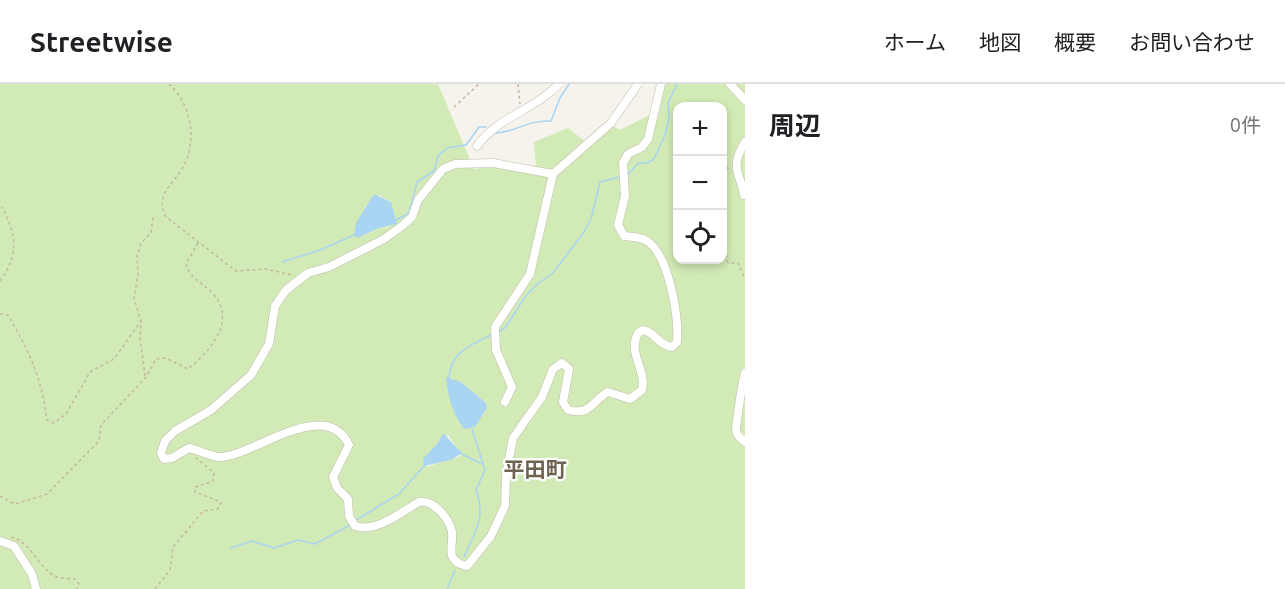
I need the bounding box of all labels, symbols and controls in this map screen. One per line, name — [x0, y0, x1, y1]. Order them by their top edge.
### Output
text: Streetwise — [30, 26, 173, 57]
text: ホーム — [884, 30, 946, 54]
text: 地図 — [979, 30, 1021, 54]
text: 概要 — [1054, 30, 1096, 54]
text: お問い合わせ — [1129, 30, 1255, 54]
map controls — [673, 102, 727, 264]
button: + — [673, 102, 727, 156]
text: 周辺 — [769, 111, 821, 140]
text: 0件 — [1230, 113, 1261, 136]
button: − — [673, 156, 727, 210]
button: locate — [673, 210, 727, 264]
district label: 平田町 — [504, 457, 567, 481]

